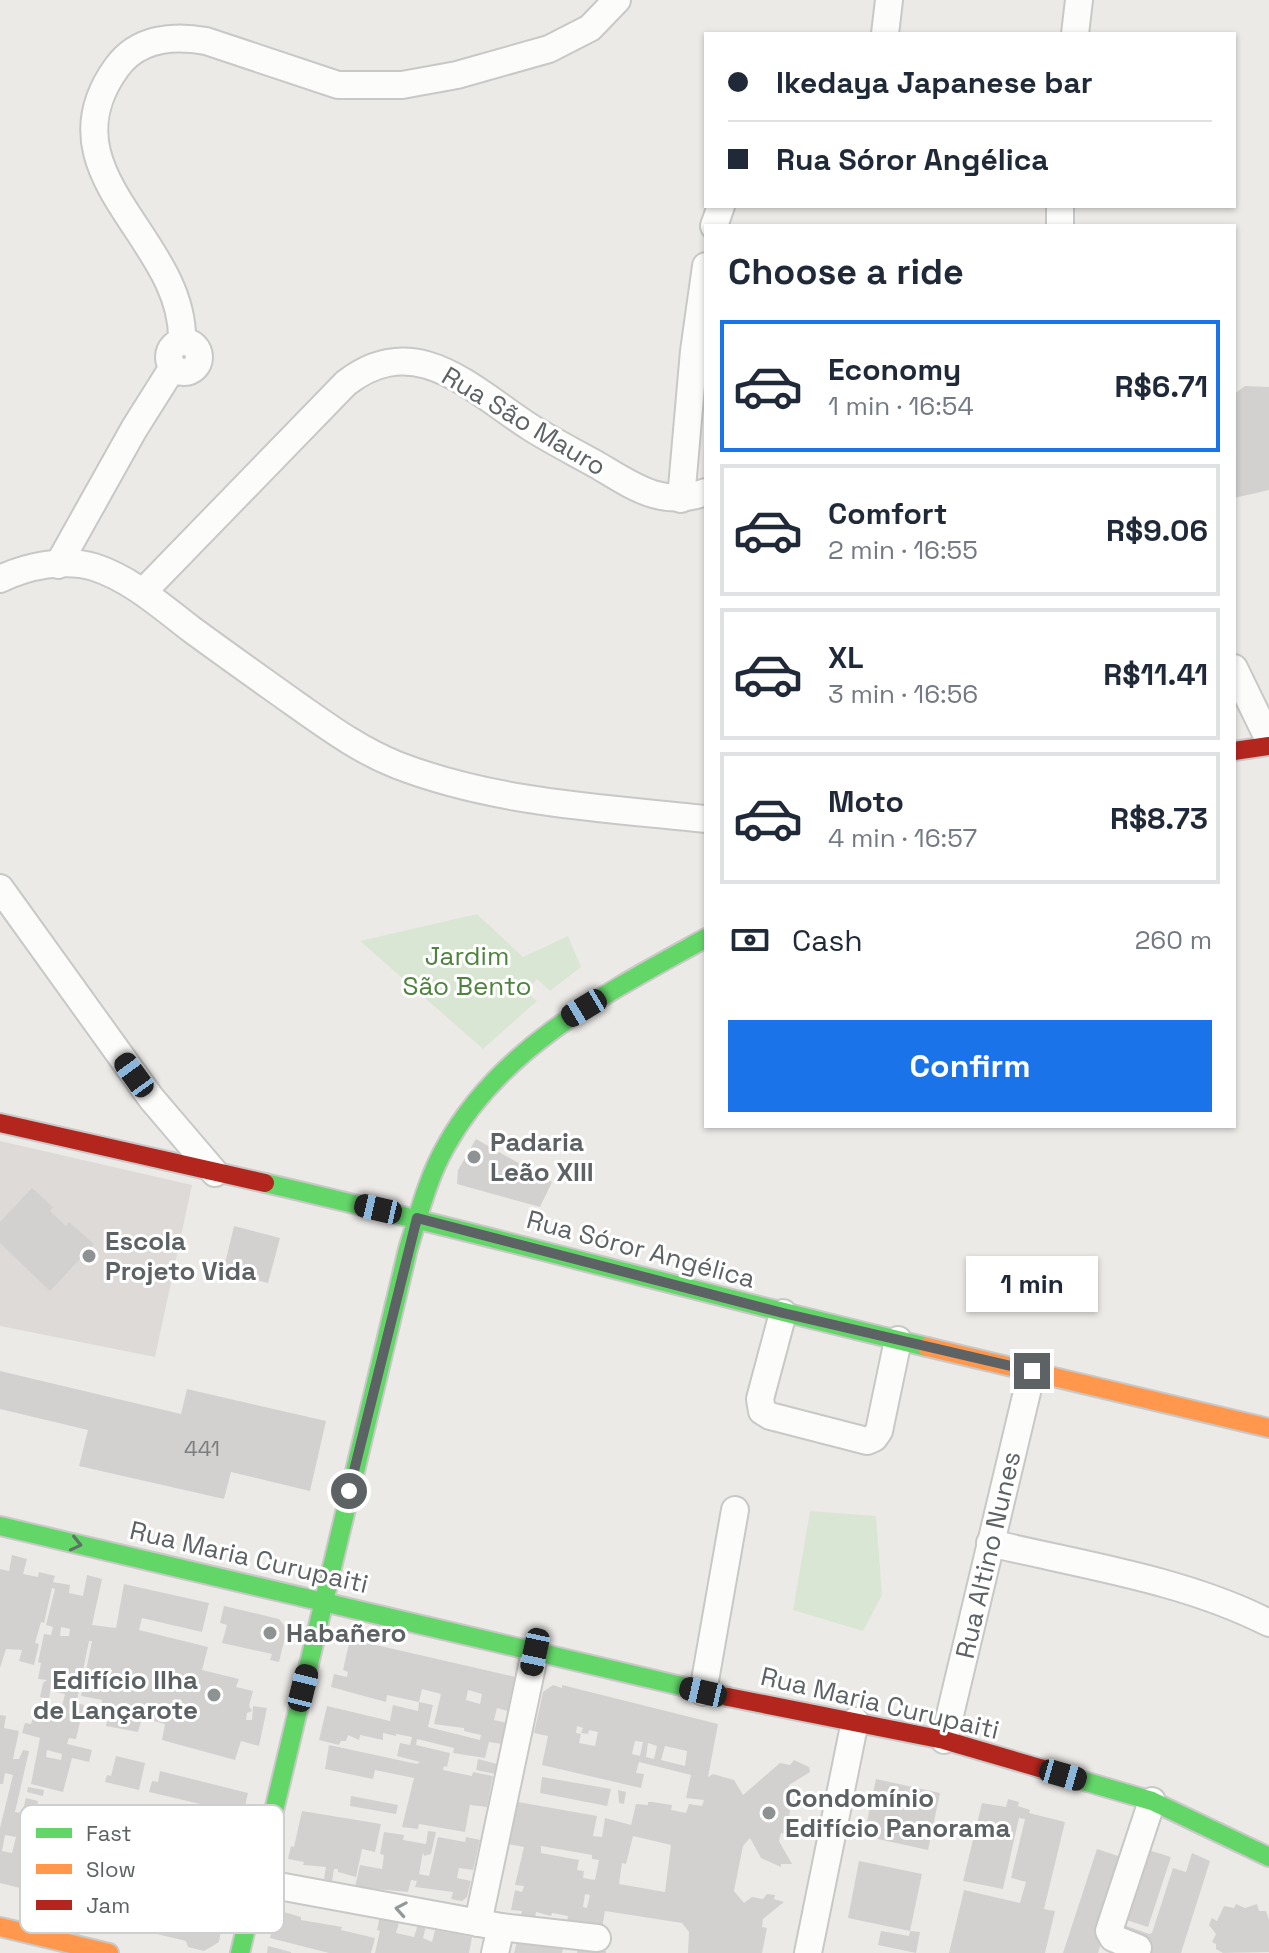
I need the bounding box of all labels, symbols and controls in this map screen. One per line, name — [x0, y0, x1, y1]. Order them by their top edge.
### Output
text: Ikedaya Japanese bar — [776, 63, 1093, 102]
text: Rua Sóror Angélica — [776, 140, 1049, 179]
text: Choose a ride — [728, 249, 964, 295]
icon: car — [732, 350, 804, 422]
text: Economy — [828, 350, 961, 389]
street label: Rua São Mauro — [436, 359, 612, 483]
text: R$6.71 — [1115, 367, 1208, 406]
text: 1 min · 16:54 — [828, 389, 974, 423]
icon: car — [732, 494, 804, 566]
text: Comfort — [828, 494, 947, 533]
text: R$9.06 — [1106, 511, 1208, 550]
text: 2 min · 16:55 — [828, 533, 978, 567]
icon: car — [732, 638, 804, 710]
text: XL — [828, 638, 864, 677]
text: R$11.41 — [1103, 655, 1208, 694]
text: 3 min · 16:56 — [828, 677, 978, 711]
icon: car — [732, 782, 804, 854]
text: Moto — [828, 782, 904, 821]
text: R$8.73 — [1110, 799, 1208, 838]
text: 4 min · 16:57 — [828, 821, 977, 855]
icon: cash — [728, 918, 772, 962]
text: Cash — [792, 921, 863, 960]
text: 260 m — [1135, 923, 1212, 957]
park label: Jardim São Bento — [403, 939, 532, 1003]
car — [557, 985, 611, 1031]
button: Confirm — [728, 1020, 1212, 1112]
car — [110, 1049, 158, 1101]
place label: Padaria Leão XIII — [490, 1125, 594, 1189]
marker: Padaria Leão XIII — [465, 1148, 483, 1166]
car — [352, 1192, 404, 1226]
street label: Rua Sóror Angélica — [523, 1202, 759, 1296]
place label: Escola Projeto Vida — [105, 1224, 256, 1288]
marker: Escola Projeto Vida — [80, 1247, 98, 1265]
callout: 1 min — [966, 1255, 1098, 1311]
text: 1 min — [1000, 1267, 1064, 1301]
route end — [1014, 1353, 1050, 1389]
house number: 441 — [184, 1434, 220, 1462]
street label: Rua Altino Nunes — [948, 1448, 1028, 1662]
route start — [331, 1473, 367, 1509]
street label: Rua Maria Curupaiti — [126, 1513, 372, 1601]
one-way arrow — [69, 1534, 82, 1551]
place label: Habañero — [286, 1616, 406, 1650]
marker: Habañero — [261, 1624, 279, 1642]
car — [518, 1626, 552, 1678]
street label: Rua Maria Curupaiti — [757, 1659, 1003, 1747]
car — [286, 1662, 320, 1714]
place label: Edifício Ilha de Lançarote — [33, 1663, 198, 1727]
car — [677, 1675, 729, 1709]
marker: Edifício Ilha de Lançarote — [205, 1686, 223, 1704]
car — [1037, 1757, 1089, 1793]
place label: Condomínio Edifício Panorama — [785, 1781, 1010, 1845]
marker: Condomínio Edifício Panorama — [760, 1804, 778, 1822]
legend — [20, 1805, 284, 1933]
text: Fast — [86, 1819, 132, 1847]
text: Slow — [86, 1855, 136, 1883]
text: Jam — [86, 1891, 130, 1919]
one-way arrow — [395, 1902, 408, 1919]

